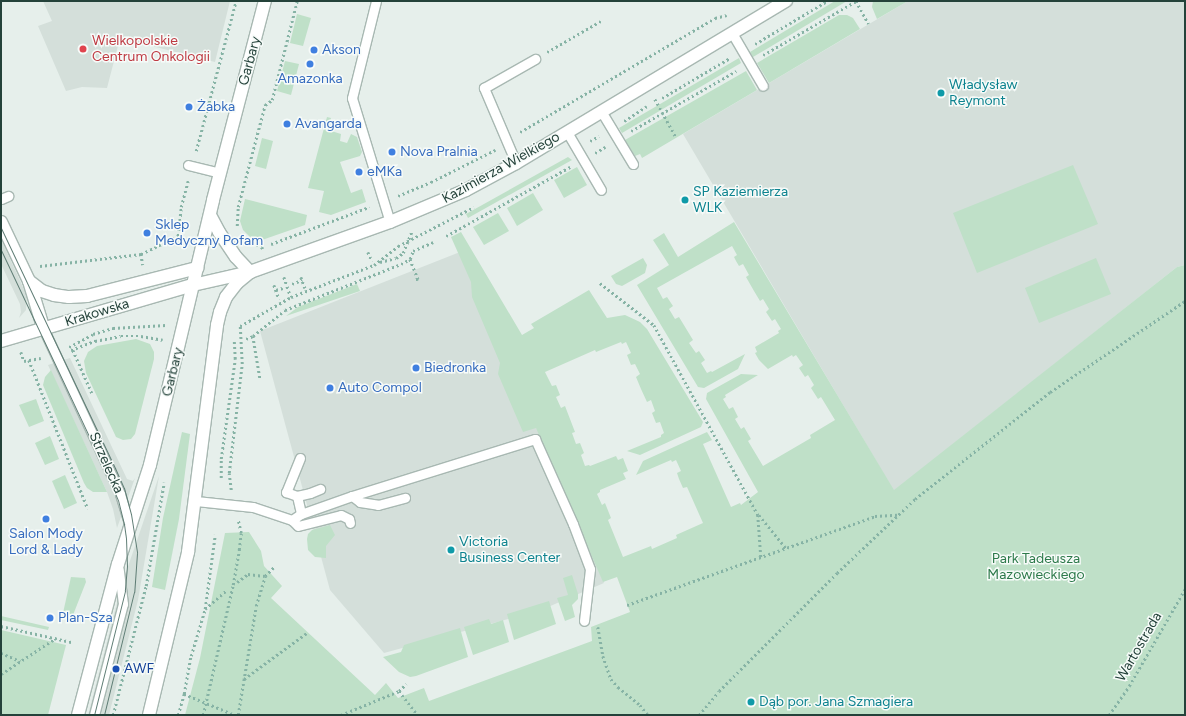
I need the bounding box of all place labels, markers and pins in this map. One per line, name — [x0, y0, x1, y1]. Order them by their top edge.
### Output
place label: Wielkopolskie Centrum Onkologii — [92, 33, 210, 66]
place label: Akson — [322, 42, 361, 58]
marker: Wielkopolskie Centrum Onkologii — [77, 43, 89, 55]
marker: Akson — [309, 45, 319, 55]
marker: Amazonka — [305, 59, 315, 69]
place label: Amazonka — [277, 71, 343, 87]
place label: Władysław Reymont — [949, 77, 1018, 110]
marker: Władysław Reymont — [936, 88, 946, 98]
place label: Żabka — [197, 99, 235, 115]
marker: Żabka — [184, 102, 194, 112]
place label: Avangarda — [295, 116, 362, 132]
marker: Avangarda — [282, 119, 292, 129]
place label: Nova Pralnia — [400, 144, 478, 160]
marker: Nova Pralnia — [387, 147, 397, 157]
place label: eMKa — [367, 164, 402, 180]
marker: eMKa — [354, 167, 364, 177]
place label: SP Kaziemierza WLK — [693, 184, 788, 216]
marker: SP Kaziemierza WLK — [680, 195, 690, 205]
place label: Sklep Medyczny Pofam — [155, 217, 263, 250]
marker: Sklep Medyczny Pofam — [142, 228, 152, 238]
place label: Biedronka — [424, 360, 486, 376]
marker: Biedronka — [411, 363, 421, 373]
place label: Auto Compol — [338, 380, 422, 396]
marker: Auto Compol — [325, 383, 335, 393]
marker: Salon Mody Lord & Lady — [41, 514, 51, 524]
place label: Salon Mody Lord & Lady — [9, 526, 83, 558]
place label: Victoria Business Center — [459, 534, 560, 566]
marker: Victoria Business Center — [446, 545, 456, 555]
place label: Plan-Sza — [58, 610, 113, 626]
marker: Plan-Sza — [45, 613, 55, 623]
place label: AWF — [124, 661, 154, 677]
marker: AWF — [111, 664, 121, 674]
place label: Dąb por. Jana Szmagiera — [759, 694, 913, 710]
marker: Dąb por. Jana Szmagiera — [746, 697, 756, 707]

